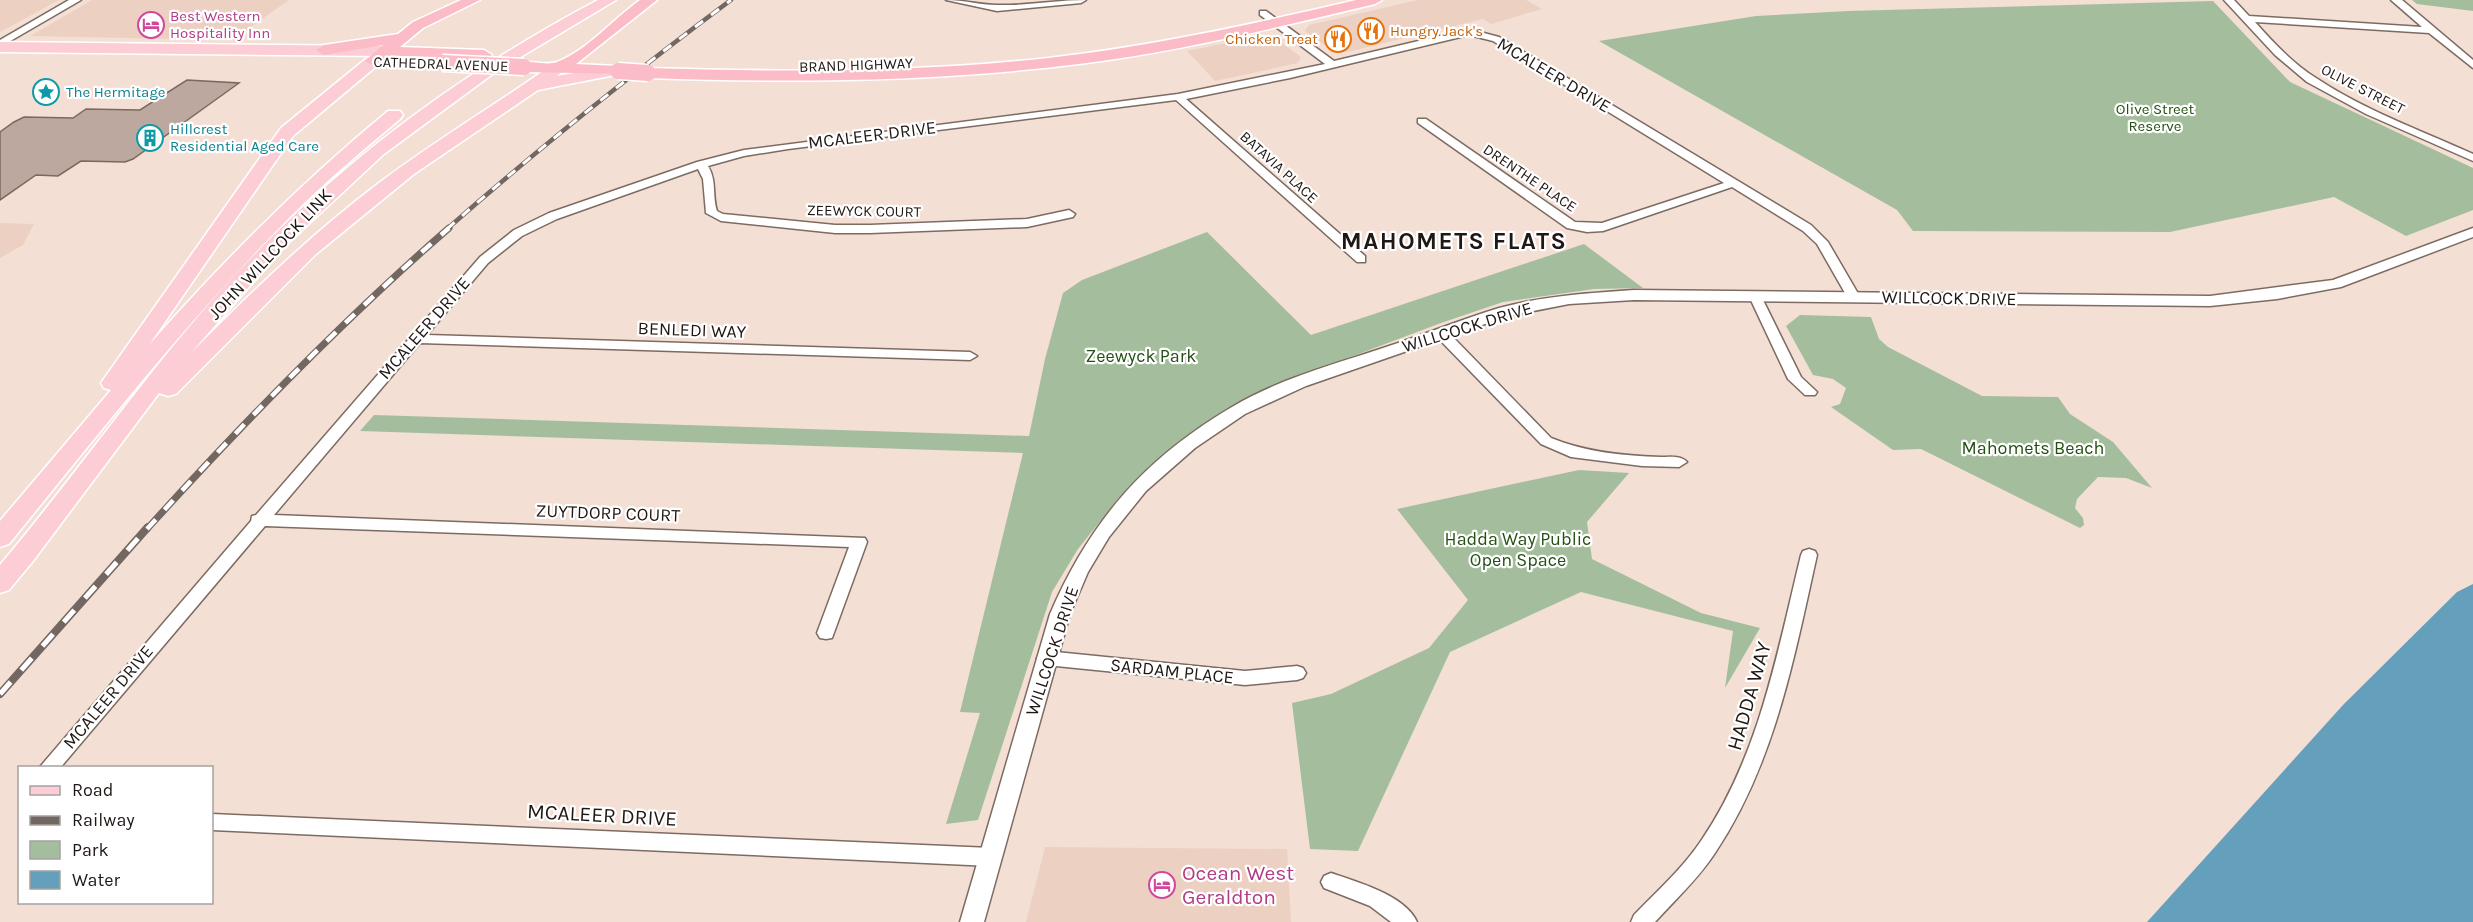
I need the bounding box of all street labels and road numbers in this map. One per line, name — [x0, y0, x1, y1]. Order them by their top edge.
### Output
street label: MCALEER DRIVE — [1493, 32, 1615, 118]
street label: CATHEDRAL AVENUE — [373, 53, 509, 75]
street label: BRAND HIGHWAY — [799, 54, 914, 76]
street label: OLIVE STREET — [2318, 60, 2408, 118]
street label: MCALEER DRIVE — [807, 116, 937, 154]
street label: BATAVIA PLACE — [1236, 127, 1322, 207]
street label: DRENTHE PLACE — [1480, 140, 1580, 216]
street label: JOHN WILLCOCK LINK — [204, 184, 336, 324]
street label: ZEEWYCK COURT — [807, 201, 922, 221]
street label: MCALEER DRIVE — [373, 272, 475, 384]
street label: WILLCOCK DRIVE — [1881, 286, 2017, 310]
street label: WILLCOCK DRIVE — [1399, 297, 1535, 357]
street label: BENLEDI WAY — [637, 317, 747, 343]
street label: ZUYTDORP COURT — [535, 499, 681, 527]
street label: WILLCOCK DRIVE — [1021, 583, 1083, 719]
street label: HADDA WAY — [1722, 638, 1776, 753]
street label: MCALEER DRIVE — [58, 641, 158, 753]
street label: SARDAM PLACE — [1109, 654, 1235, 688]
street label: MCALEER DRIVE — [526, 799, 678, 831]

